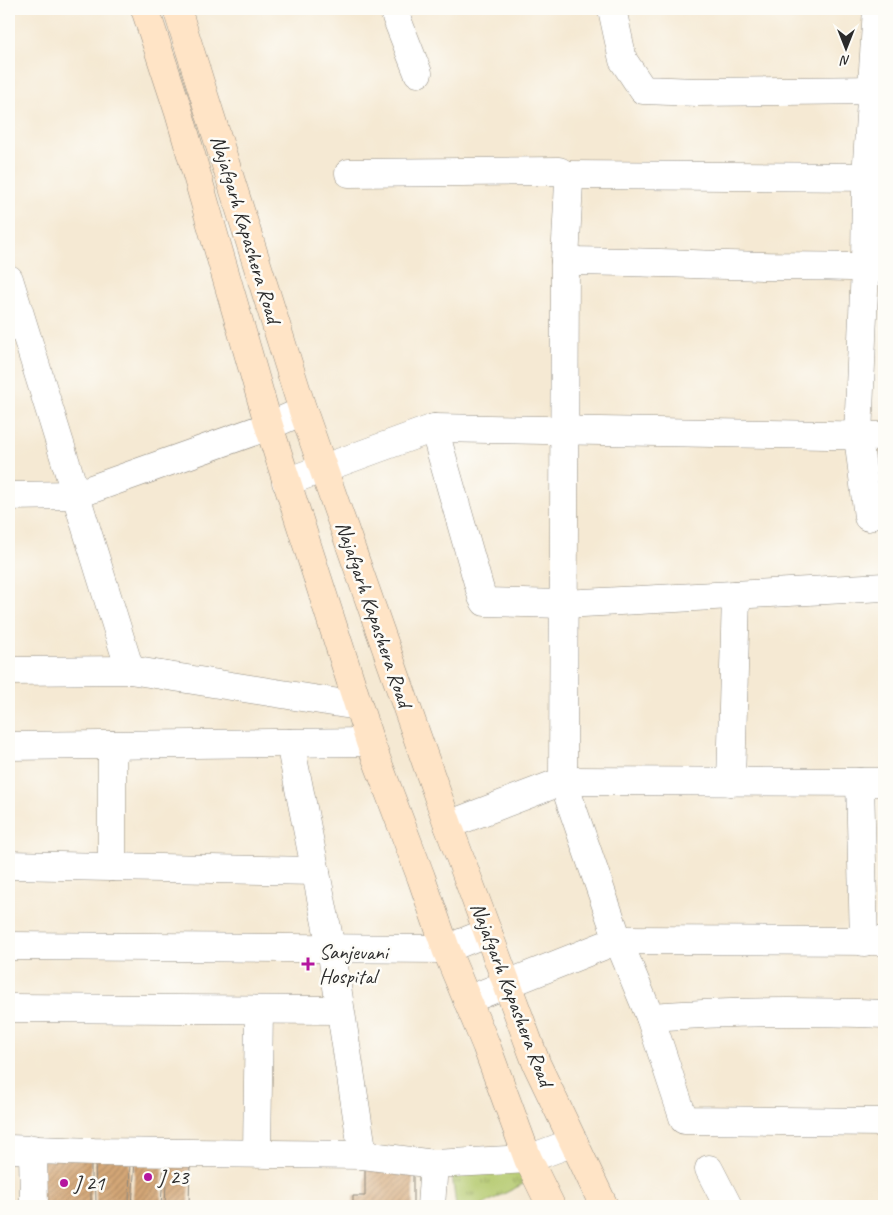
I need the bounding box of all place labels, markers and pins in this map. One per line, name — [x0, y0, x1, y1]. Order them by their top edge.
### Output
place label: Sanjevani Hospital — [319, 939, 391, 989]
marker: Sanjevani Hospital — [301, 957, 315, 971]
place label: J 23 — [157, 1164, 190, 1190]
place label: J 21 — [73, 1170, 106, 1196]
marker: J 23 — [142, 1171, 154, 1183]
marker: J 21 — [58, 1177, 70, 1189]

